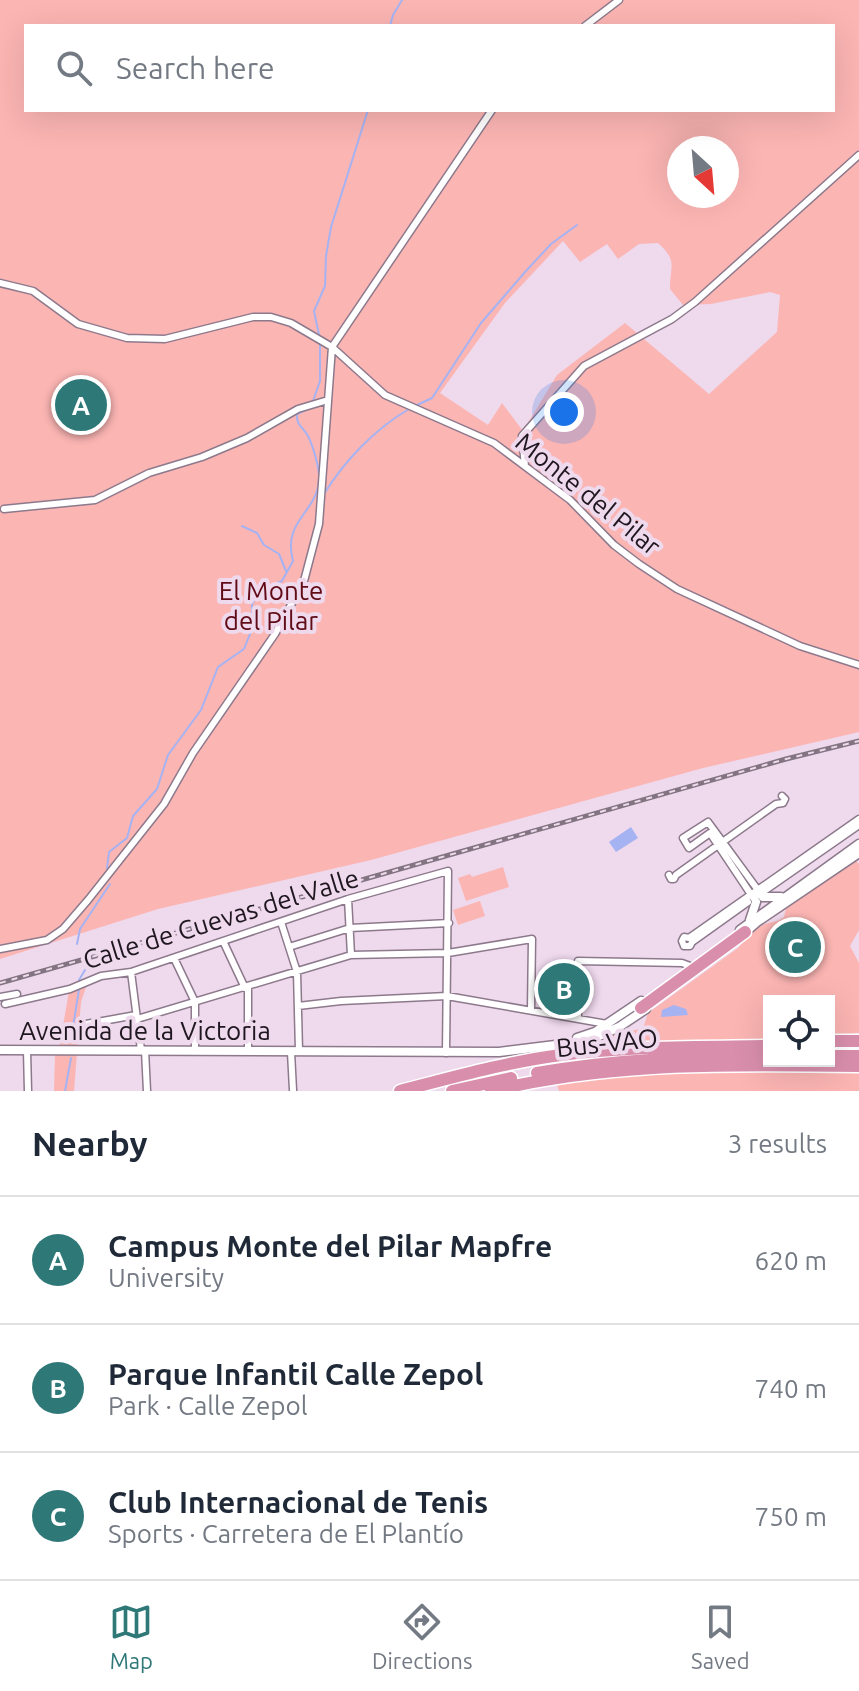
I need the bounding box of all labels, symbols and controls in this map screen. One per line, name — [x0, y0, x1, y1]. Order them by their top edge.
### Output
search box — [24, 24, 835, 112]
icon: search — [52, 46, 96, 90]
text: Search here — [116, 51, 275, 85]
north arrow — [667, 136, 739, 208]
pin: A — [55, 375, 107, 435]
your location — [544, 392, 584, 432]
street label: Monte del Pilar — [510, 427, 666, 561]
park label: El Monte del Pilar — [219, 576, 323, 635]
street label: Calle de Cuevas del Valle — [80, 863, 362, 974]
pin: C — [769, 917, 821, 977]
pin: B — [538, 959, 590, 1019]
map controls — [763, 995, 835, 1067]
button: locate — [763, 995, 835, 1067]
street label: Avenida de la Victoria — [19, 1016, 271, 1045]
street label: Bus-VAO — [555, 1023, 659, 1062]
text: Nearby — [32, 1124, 147, 1162]
text: 3 results — [728, 1129, 827, 1158]
text: Campus Monte del Pilar Mapfre — [108, 1229, 552, 1263]
text: A — [49, 1246, 67, 1275]
text: 620 m — [755, 1246, 827, 1275]
text: University — [108, 1263, 224, 1292]
text: Parque Infantil Calle Zepol — [108, 1357, 483, 1391]
text: B — [49, 1374, 67, 1403]
text: 740 m — [755, 1374, 827, 1403]
text: Park · Calle Zepol — [108, 1391, 308, 1420]
text: Club Internacional de Tenis — [108, 1485, 488, 1519]
text: C — [50, 1502, 66, 1531]
text: 750 m — [755, 1502, 827, 1531]
text: Sports · Carretera de El Plantío — [108, 1519, 464, 1548]
tab: Map — [109, 1600, 153, 1673]
tab: Directions — [372, 1600, 472, 1673]
tab: Saved — [691, 1600, 750, 1673]

